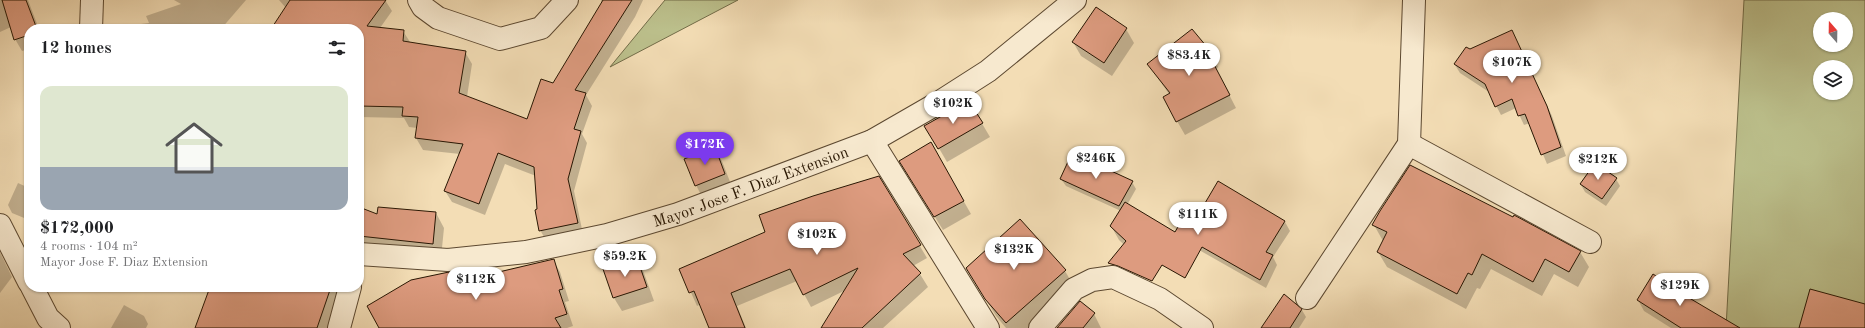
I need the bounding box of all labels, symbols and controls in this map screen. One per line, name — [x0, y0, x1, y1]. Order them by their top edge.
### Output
north arrow — [1813, 12, 1853, 52]
map controls — [1813, 12, 1853, 100]
icon: filters — [326, 37, 348, 59]
text: 12 homes — [40, 40, 112, 57]
pin: $83.4K — [1156, 43, 1222, 77]
text: $83.4K — [1167, 49, 1211, 62]
pin: $107K — [1484, 50, 1540, 84]
text: $107K — [1492, 56, 1532, 69]
button: layers — [1813, 60, 1853, 100]
pin: $102K — [925, 91, 981, 125]
text: $102K — [933, 97, 973, 110]
icon: home — [158, 112, 230, 184]
pin: $172K — [677, 132, 733, 166]
text: $172K — [685, 138, 725, 151]
street label: Mayor Jose F. Diaz Extension — [651, 144, 851, 231]
pin: $246K — [1068, 146, 1124, 180]
pin: $212K — [1570, 147, 1626, 181]
text: $246K — [1076, 152, 1116, 165]
text: $212K — [1578, 153, 1618, 166]
pin: $111K — [1170, 202, 1226, 236]
text: $111K — [1178, 208, 1218, 221]
text: $172,000 — [40, 220, 114, 237]
pin: $102K — [789, 222, 845, 256]
text: $102K — [797, 228, 837, 241]
pin: $132K — [986, 237, 1042, 271]
text: 4 rooms · 104 m² — [40, 240, 138, 253]
text: $132K — [994, 243, 1034, 256]
pin: $59.2K — [592, 244, 658, 278]
text: $59.2K — [603, 250, 647, 263]
text: Mayor Jose F. Diaz Extension — [40, 256, 208, 269]
pin: $112K — [448, 267, 504, 301]
text: $112K — [456, 273, 496, 286]
pin: $129K — [1652, 273, 1708, 307]
text: $129K — [1660, 279, 1700, 292]

